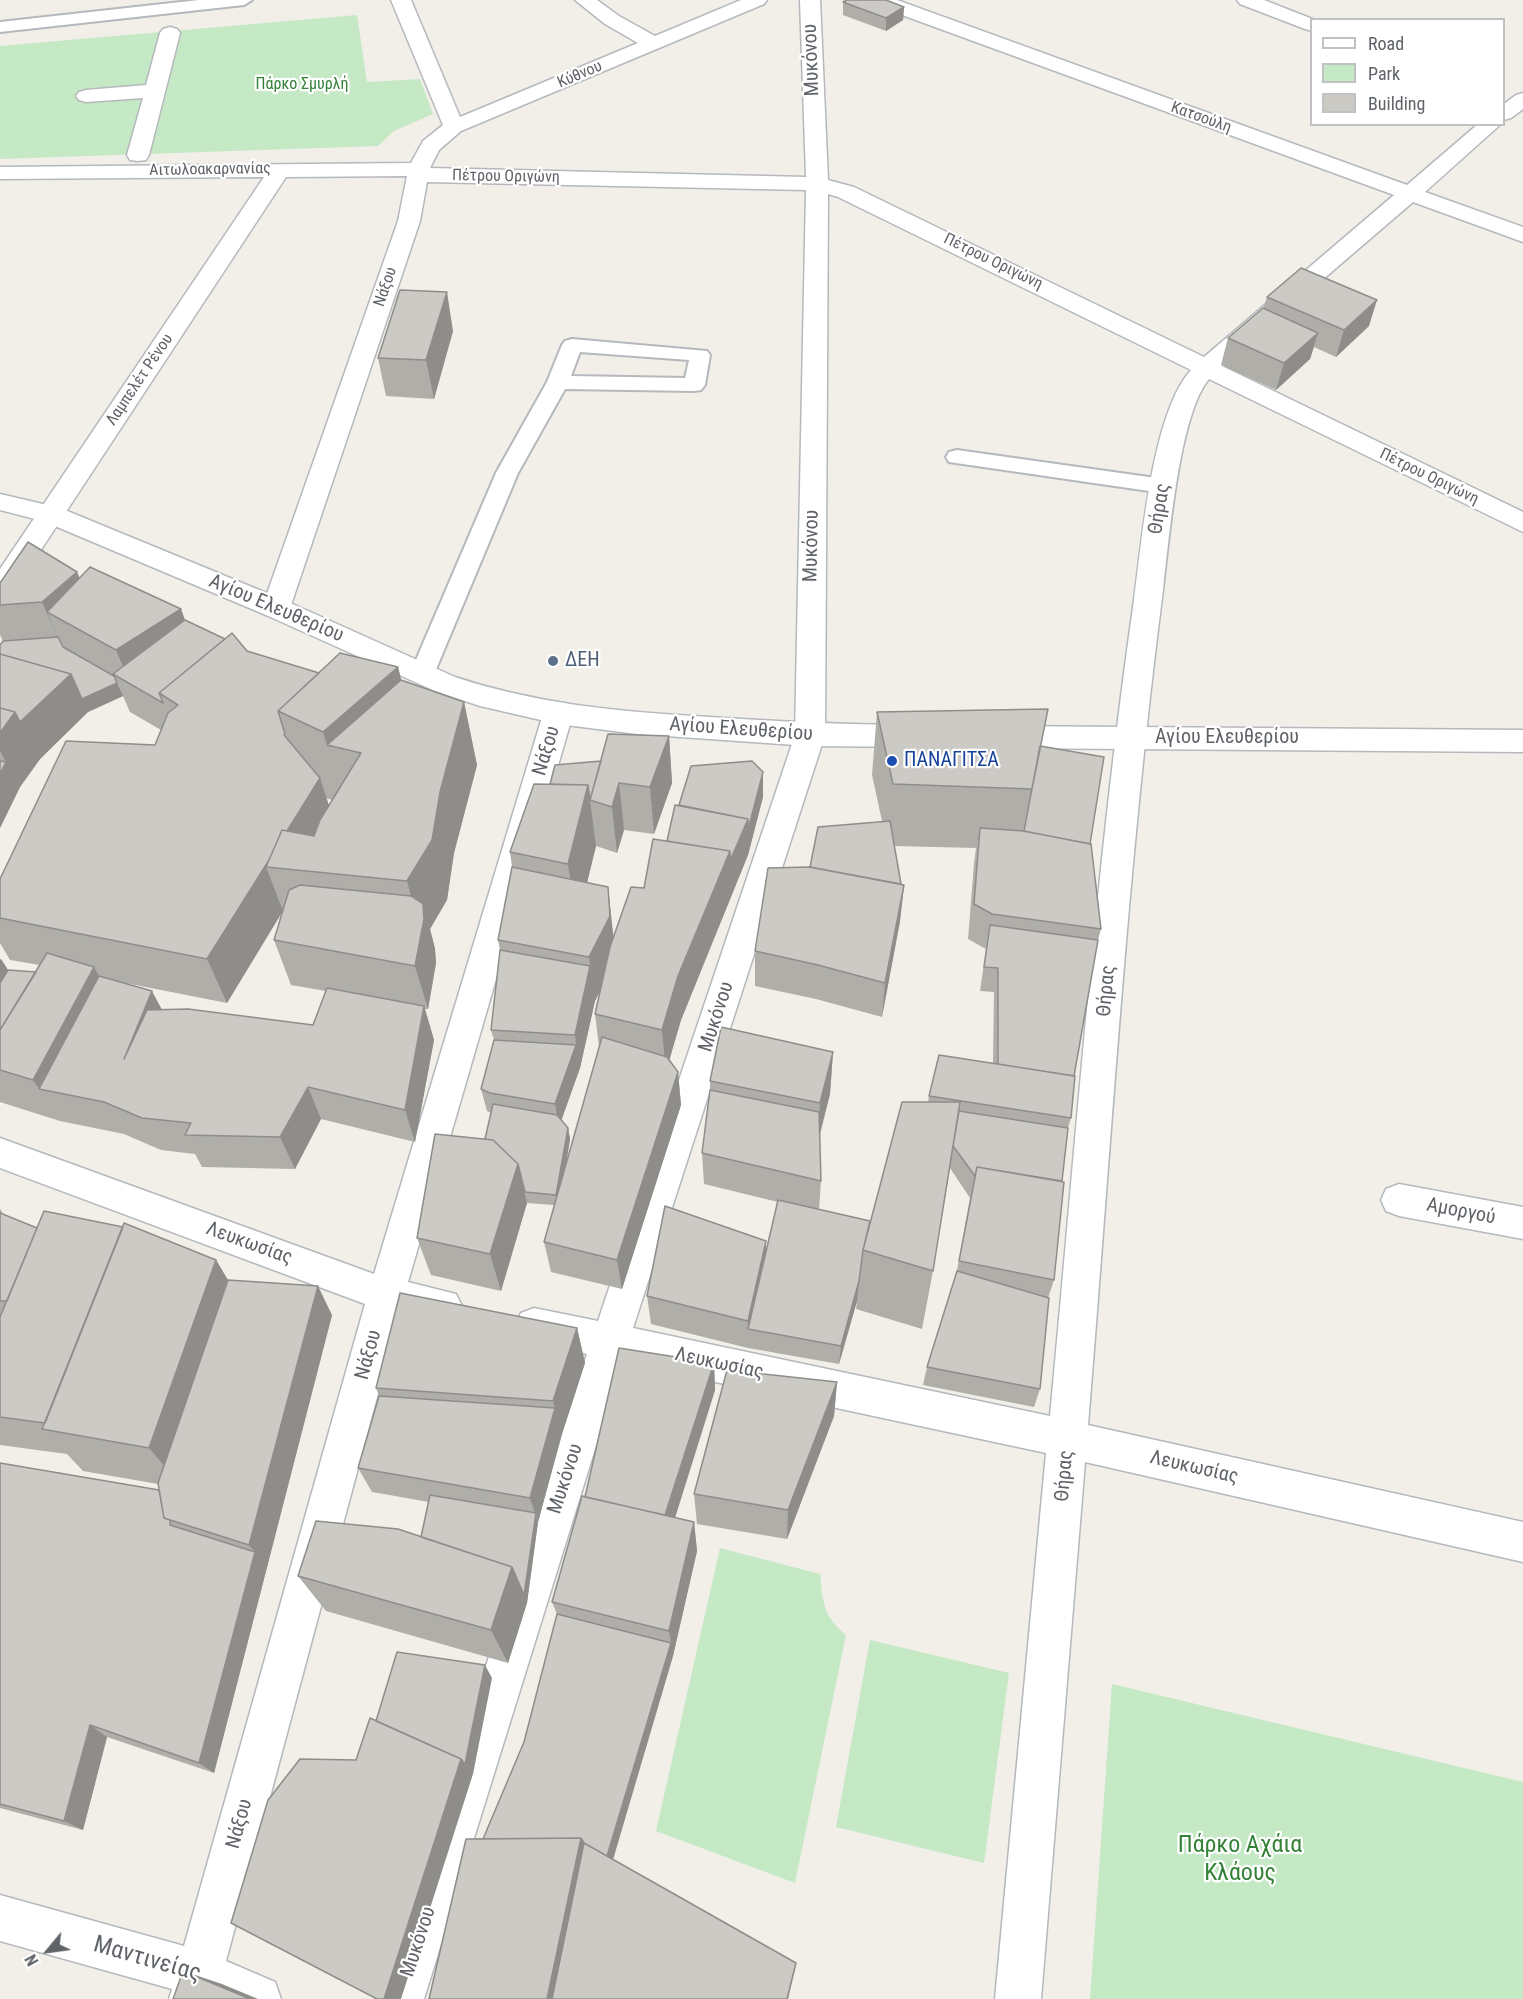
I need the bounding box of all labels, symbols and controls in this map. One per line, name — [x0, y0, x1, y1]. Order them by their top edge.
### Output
legend — [1310, 18, 1505, 126]
street label: Μυκόνου — [799, 23, 825, 97]
text: Road — [1368, 33, 1404, 54]
street label: Κύθνου — [555, 57, 605, 93]
text: Park — [1368, 63, 1400, 84]
park label: Πάρκο Σµυρλή — [256, 75, 348, 95]
text: Building — [1368, 93, 1425, 114]
street label: Κατσούλη — [1168, 98, 1234, 138]
street label: Αιτωλοακαρνανίας — [149, 159, 271, 181]
street label: Πέτρου Οριγώνη — [452, 166, 560, 188]
street label: Πέτρου Οριγώνη — [940, 230, 1046, 294]
street label: Νάξου — [370, 265, 402, 309]
street label: Λαμπελέτ Ρένου — [102, 331, 178, 429]
street label: Πέτρου Οριγώνη — [1376, 445, 1482, 509]
street label: Θήρας — [1144, 482, 1176, 536]
street label: Μυκόνου — [799, 510, 825, 582]
street label: Αγίου Ελευθερίου — [205, 570, 347, 648]
place label: ΔΕΗ — [565, 649, 600, 673]
marker: ΔΕΗ — [546, 654, 560, 668]
street label: Αγίου Ελευθερίου — [668, 713, 814, 747]
street label: Νάξου — [528, 723, 566, 779]
street label: Αγίου Ελευθερίου — [1155, 726, 1299, 750]
place label: ΠΑΝΑΓΙΤΣΑ — [904, 749, 999, 773]
marker: ΠΑΝΑΓΙΤΣΑ — [885, 754, 899, 768]
street label: Θήρας — [1093, 964, 1121, 1018]
street label: Μυκόνου — [694, 979, 740, 1055]
street label: Αμοργού — [1424, 1194, 1498, 1230]
street label: Λευκωσίας — [203, 1217, 295, 1271]
street label: Νάξου — [351, 1327, 387, 1383]
street label: Λευκωσίας — [673, 1343, 765, 1385]
street label: Μυκόνου — [543, 1441, 589, 1517]
street label: Λευκωσίας — [1148, 1446, 1240, 1490]
street label: Θήρας — [1051, 1449, 1079, 1503]
street label: Νάξου — [222, 1796, 258, 1852]
park label: Πάρκο Αχάια Κλάους — [1178, 1832, 1302, 1888]
street label: Μυκόνου — [396, 1904, 442, 1980]
north arrow — [18, 1921, 78, 1981]
street label: Μαντινείας — [90, 1931, 204, 1989]
text: N — [21, 1951, 43, 1969]

